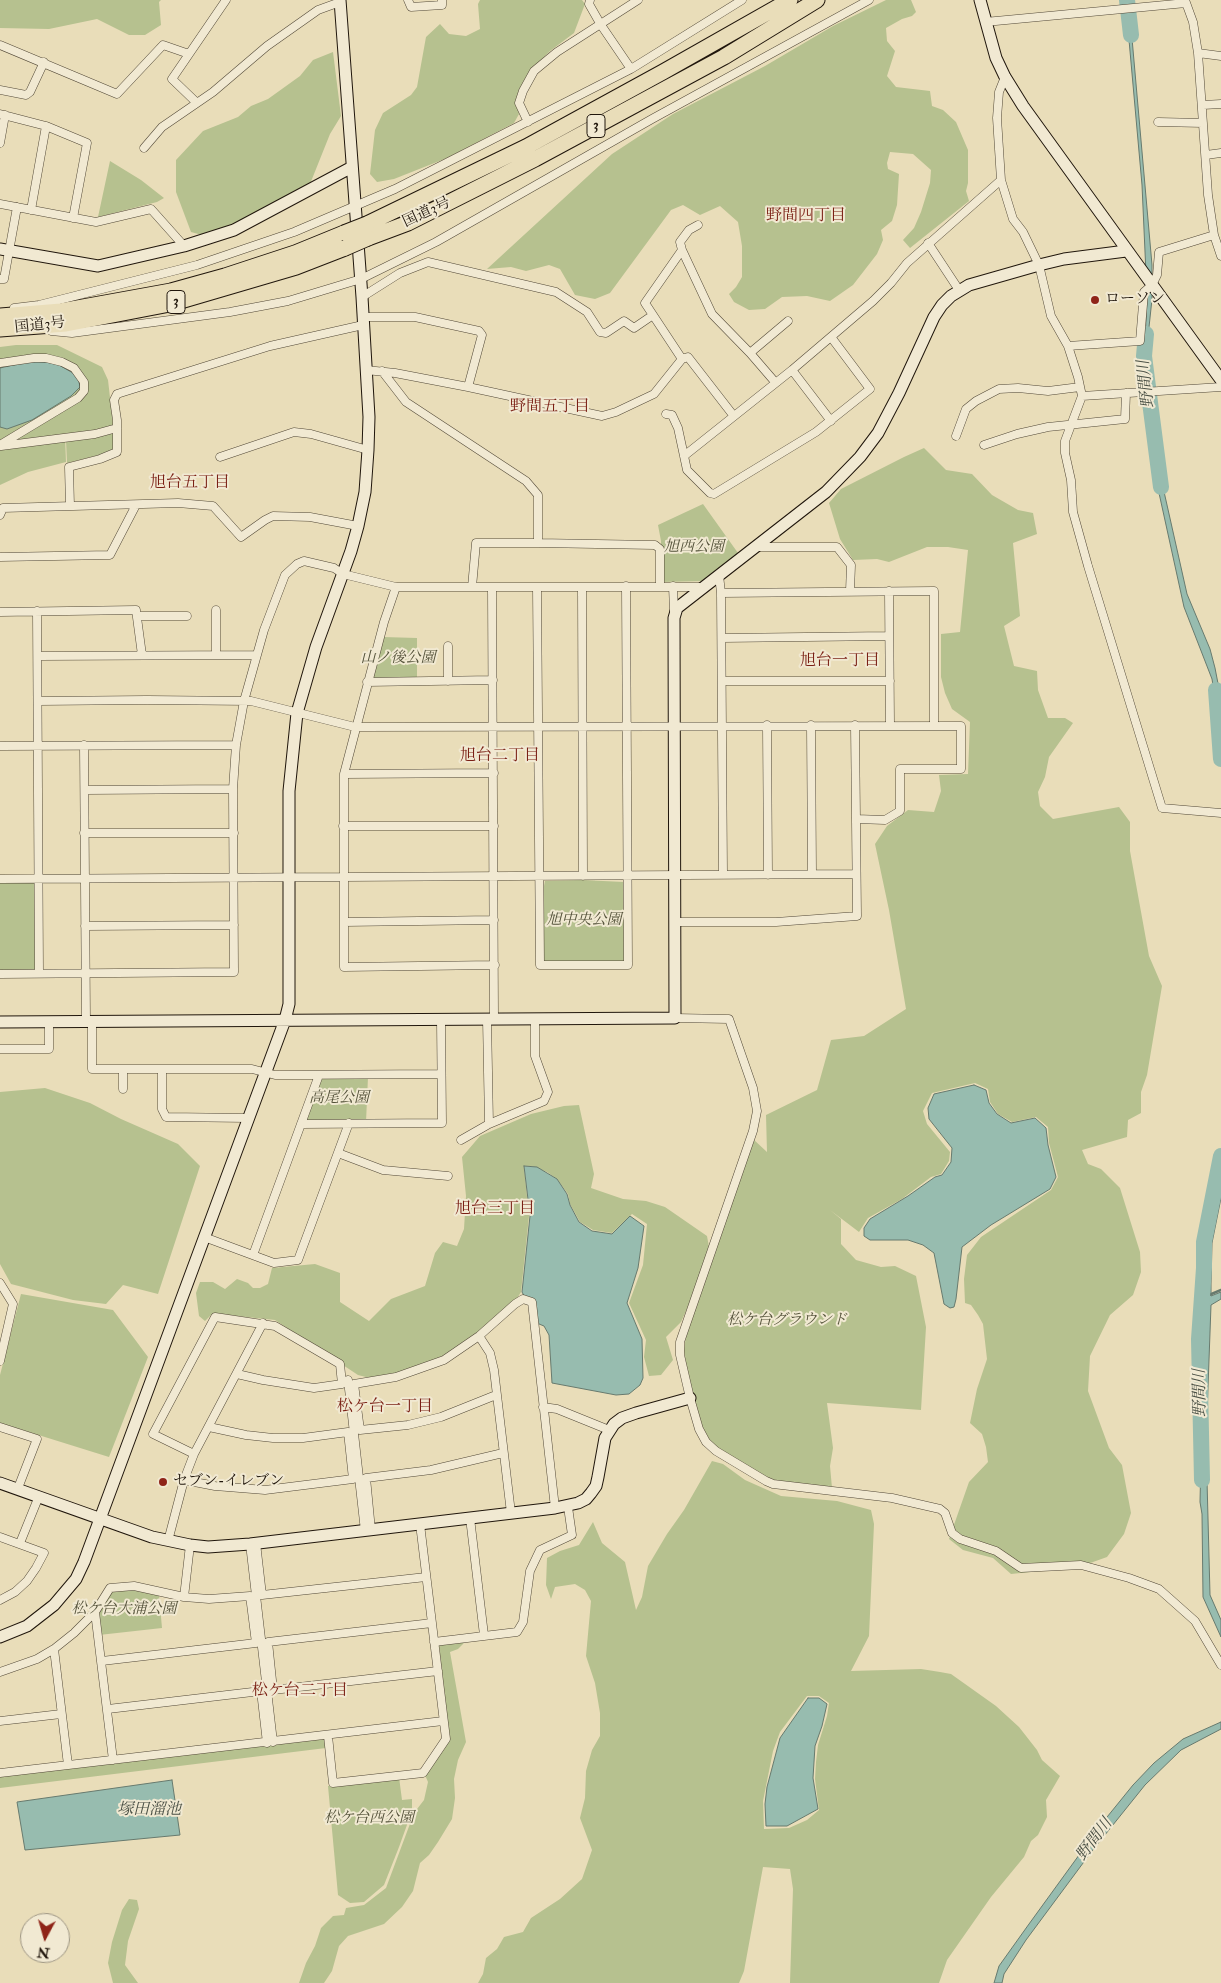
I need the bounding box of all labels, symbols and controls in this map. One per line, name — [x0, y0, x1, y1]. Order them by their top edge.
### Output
road number: 3 — [587, 114, 605, 138]
street label: 国道3号 — [400, 194, 454, 232]
district label: 野間四丁目 — [766, 207, 846, 227]
road number: 3 — [167, 290, 185, 314]
place label: ローソン — [1105, 291, 1165, 309]
marker: ローソン — [1089, 294, 1101, 306]
street label: 国道3号 — [14, 314, 66, 338]
water label: 野間川 — [1135, 359, 1159, 409]
district label: 野間五丁目 — [510, 398, 590, 418]
district label: 旭台五丁目 — [150, 474, 230, 494]
park label: 旭西公園 — [664, 539, 724, 557]
park label: 山ノ後公園 — [361, 650, 435, 668]
district label: 旭台一丁目 — [800, 652, 880, 672]
district label: 旭台二丁目 — [460, 747, 540, 767]
park label: 旭中央公園 — [547, 912, 621, 930]
park label: 高尾公園 — [309, 1090, 369, 1108]
district label: 旭台三丁目 — [455, 1200, 535, 1220]
park label: 松ケ台グラウンド — [727, 1312, 847, 1330]
water label: 野間川 — [1191, 1369, 1211, 1417]
district label: 松ケ台一丁目 — [337, 1398, 433, 1418]
place label: セブン-イレブン — [173, 1473, 284, 1491]
marker: セブン-イレブン — [157, 1476, 169, 1488]
park label: 松ケ台大浦公園 — [72, 1601, 176, 1619]
district label: 松ケ台二丁目 — [252, 1682, 348, 1702]
water label: 塚田溜池 — [117, 1801, 181, 1821]
park label: 松ケ台西公園 — [324, 1810, 414, 1828]
water label: 野間川 — [1073, 1815, 1117, 1865]
north arrow — [20, 1913, 70, 1963]
text: N — [36, 1943, 51, 1962]

